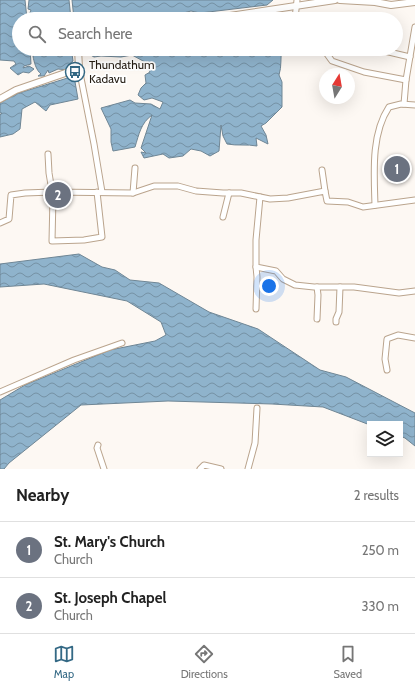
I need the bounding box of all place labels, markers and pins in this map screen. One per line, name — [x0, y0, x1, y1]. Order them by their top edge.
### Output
place label: Thundathum Kadavu — [89, 57, 155, 86]
bus stop icon: Thundathum Kadavu — [64, 61, 86, 83]
pin: 1 — [384, 154, 410, 184]
pin: 2 — [45, 180, 71, 210]

